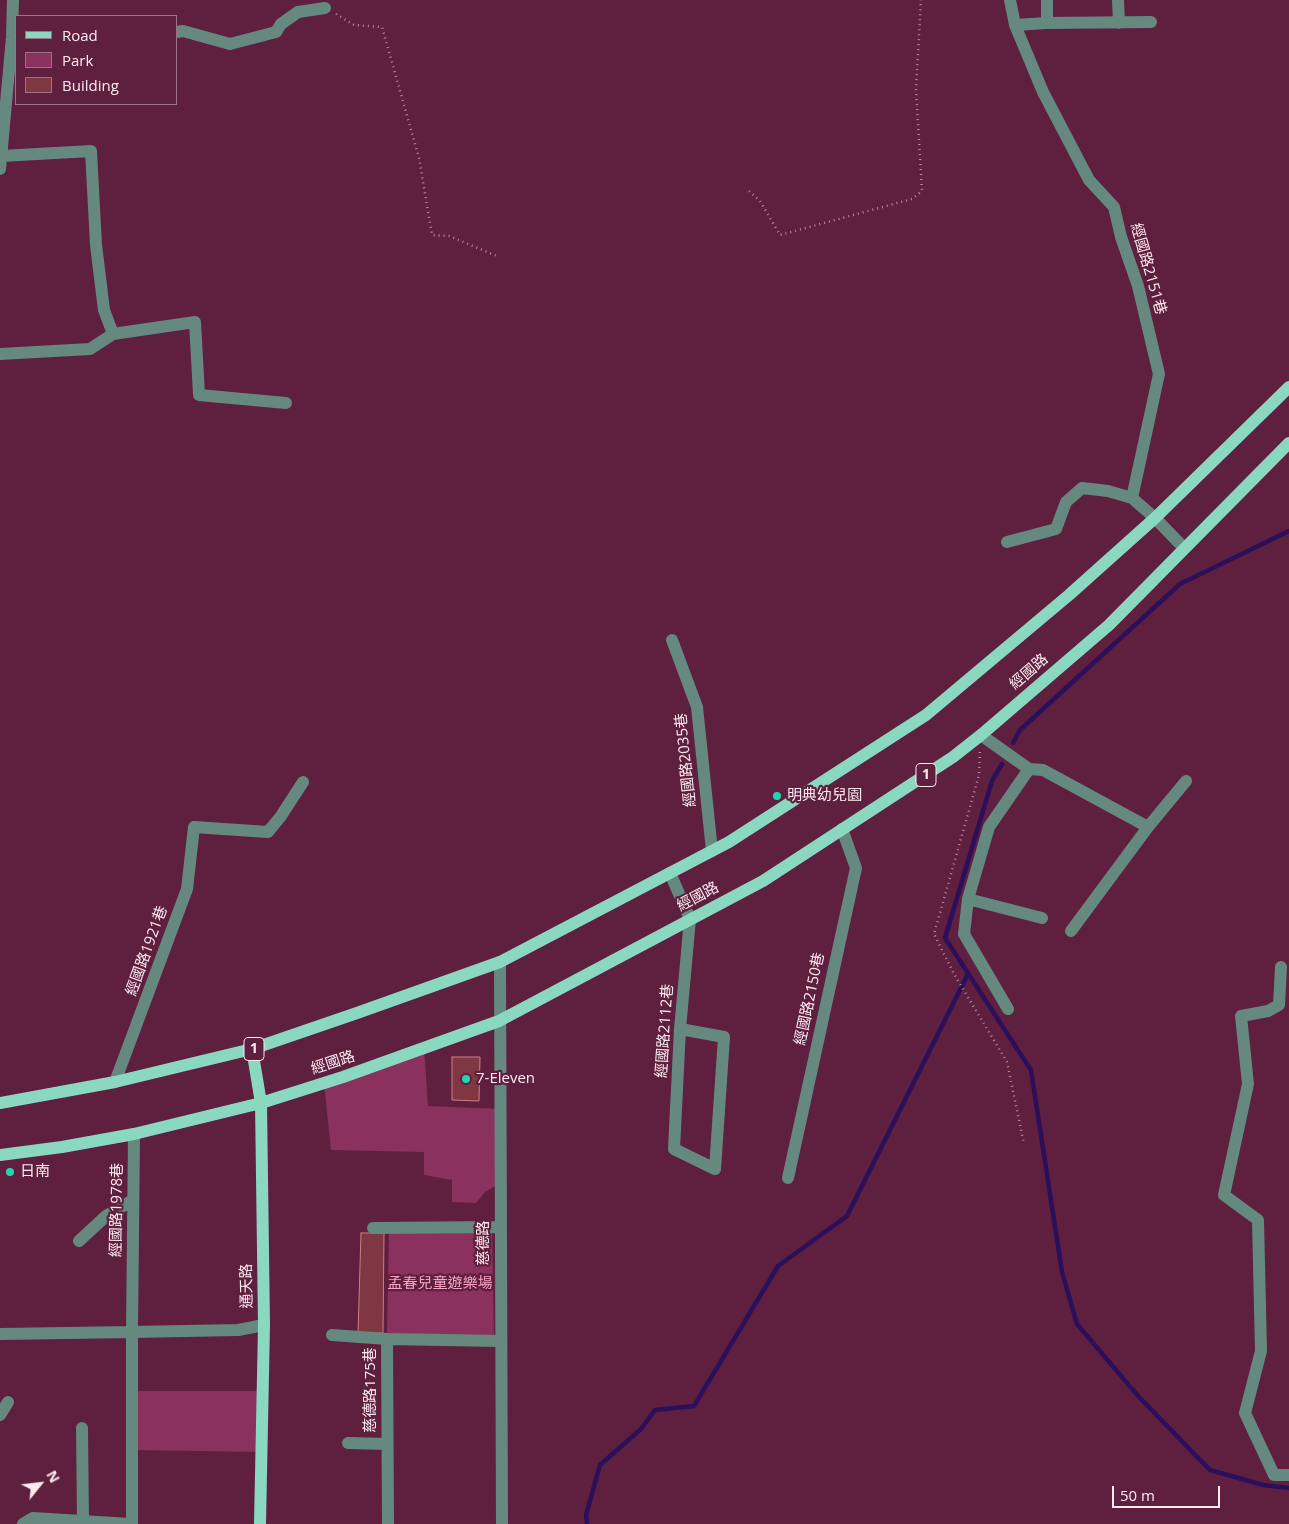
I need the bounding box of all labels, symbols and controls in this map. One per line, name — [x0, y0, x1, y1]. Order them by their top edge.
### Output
legend — [15, 15, 178, 105]
text: Road — [62, 25, 98, 45]
text: Park — [62, 50, 93, 70]
text: Building — [62, 75, 119, 95]
street label: 經國路2151巷 — [1126, 221, 1170, 317]
street label: 經國路 — [1006, 650, 1052, 694]
street label: 經國路2035巷 — [672, 712, 700, 808]
road number: 1 — [916, 764, 936, 786]
place label: 明典幼兒園 — [787, 787, 862, 805]
marker: 明典幼兒園 — [771, 790, 783, 802]
street label: 經國路 — [674, 878, 722, 916]
street label: 經國路1921巷 — [122, 904, 172, 998]
street label: 經國路2150巷 — [791, 951, 829, 1047]
street label: 經國路2112巷 — [653, 983, 677, 1079]
road number: 1 — [244, 1038, 264, 1060]
street label: 經國路 — [309, 1047, 357, 1079]
place label: 7-Eleven — [476, 1070, 535, 1088]
marker: 7-Eleven — [460, 1073, 472, 1085]
place label: 日南 — [20, 1163, 50, 1181]
street label: 經國路1978巷 — [107, 1163, 127, 1257]
marker: 日南 — [4, 1166, 16, 1178]
street label: 慈德路 — [475, 1221, 493, 1265]
street label: 通天路 — [238, 1263, 256, 1309]
park label: 孟春兒童遊樂場 — [388, 1275, 492, 1293]
street label: 慈德路175巷 — [362, 1347, 380, 1433]
north arrow — [15, 1459, 65, 1509]
text: N — [42, 1467, 65, 1486]
scale bar — [1114, 1476, 1222, 1508]
text: 50 m — [1120, 1485, 1155, 1505]

